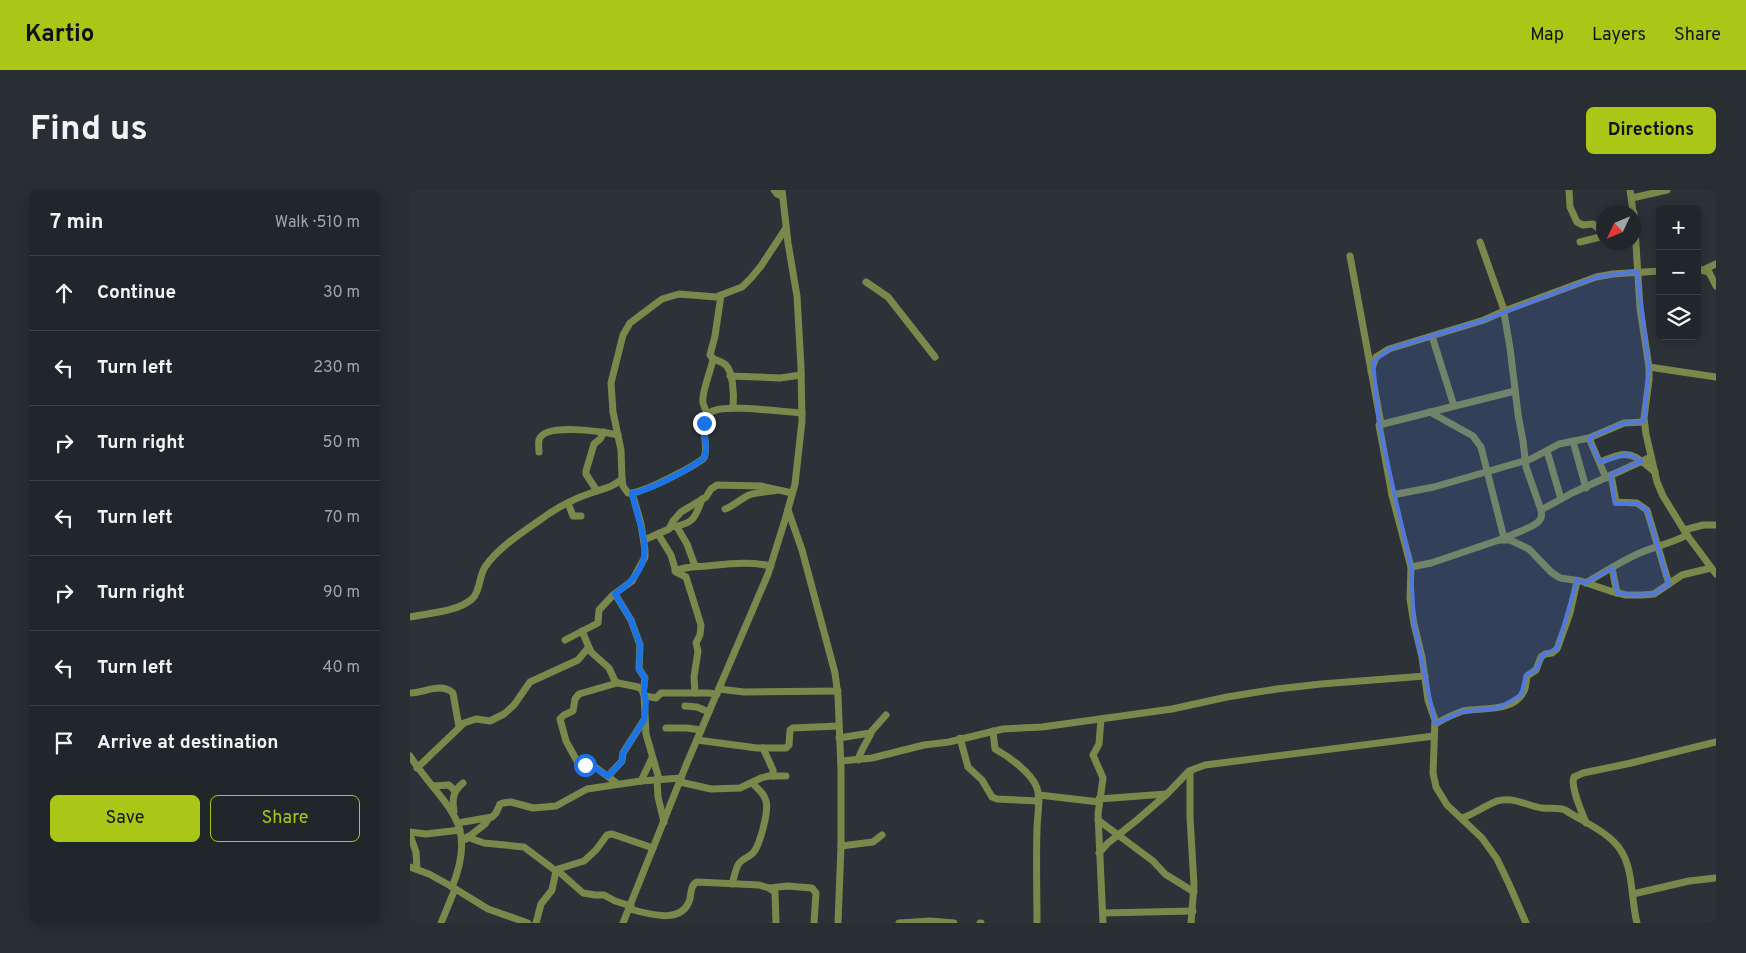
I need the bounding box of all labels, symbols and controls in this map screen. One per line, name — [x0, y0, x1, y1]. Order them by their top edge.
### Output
text: Kartio — [25, 20, 94, 50]
text: Map — [1530, 24, 1564, 47]
text: Layers — [1592, 24, 1646, 47]
text: Share — [1674, 24, 1721, 47]
button: Directions — [1586, 107, 1716, 154]
text: Find us — [30, 108, 148, 152]
north arrow — [1596, 205, 1641, 250]
map controls — [1656, 205, 1701, 340]
button: + — [1656, 205, 1701, 250]
text: 7 min — [50, 209, 103, 236]
text: Walk · 510 m — [275, 213, 360, 233]
button: − — [1656, 250, 1701, 295]
icon: ahead — [50, 279, 78, 307]
text: Continue — [97, 281, 176, 305]
text: 30 m — [323, 283, 360, 303]
button: layers — [1656, 295, 1701, 340]
icon: left — [50, 354, 78, 382]
text: Turn left — [97, 356, 173, 380]
text: 230 m — [313, 358, 360, 378]
route end — [693, 412, 716, 435]
icon: right — [50, 429, 78, 457]
text: Turn right — [97, 431, 185, 455]
text: 50 m — [323, 433, 360, 453]
icon: left — [50, 504, 78, 532]
text: Turn left — [97, 506, 173, 530]
text: 70 m — [325, 508, 360, 528]
icon: right — [50, 579, 78, 607]
text: Turn right — [97, 581, 185, 605]
text: 90 m — [323, 583, 360, 603]
icon: left — [50, 654, 78, 682]
text: Turn left — [97, 656, 173, 680]
text: 40 m — [322, 658, 360, 678]
icon: arrive — [50, 729, 78, 757]
text: Arrive at destination — [97, 731, 278, 755]
route start — [574, 754, 597, 777]
button: Save — [50, 795, 200, 842]
button: Share — [210, 795, 360, 842]

